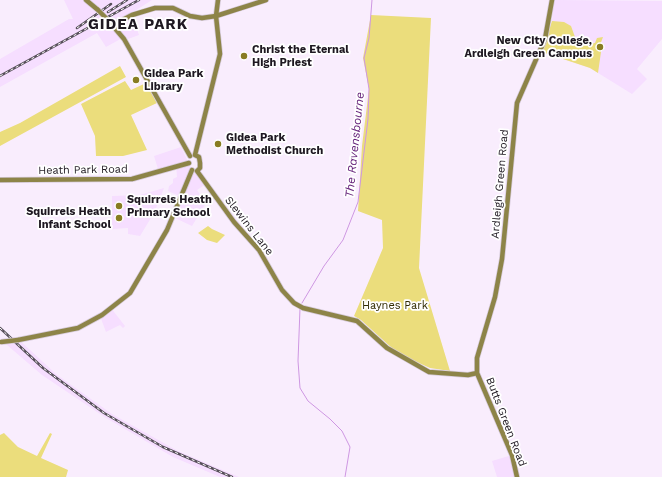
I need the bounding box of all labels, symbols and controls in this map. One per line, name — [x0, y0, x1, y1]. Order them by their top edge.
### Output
district label: GIDEA PARK — [88, 16, 188, 34]
place label: New City College, Ardleigh Green Campus — [465, 34, 592, 60]
marker: New City College, Ardleigh Green Campus — [595, 42, 605, 52]
place label: Christ the Eternal High Priest — [252, 43, 349, 69]
marker: Christ the Eternal High Priest — [239, 51, 249, 61]
place label: Gidea Park Library — [144, 67, 203, 93]
marker: Gidea Park Library — [131, 75, 141, 85]
water label: The Ravensbourne — [342, 91, 368, 199]
street label: Ardleigh Green Road — [489, 129, 511, 239]
place label: Gidea Park Methodist Church — [226, 131, 323, 157]
marker: Gidea Park Methodist Church — [213, 139, 223, 149]
street label: Heath Park Road — [38, 163, 128, 177]
place label: Squirrels Heath Primary School — [127, 193, 212, 219]
street label: Slewins Lane — [222, 194, 276, 258]
marker: Squirrels Heath Primary School — [114, 201, 124, 211]
place label: Squirrels Heath Infant School — [26, 205, 111, 231]
marker: Squirrels Heath Infant School — [114, 213, 124, 223]
park label: Haynes Park — [362, 299, 428, 313]
street label: Butts Green Road — [483, 376, 529, 468]

